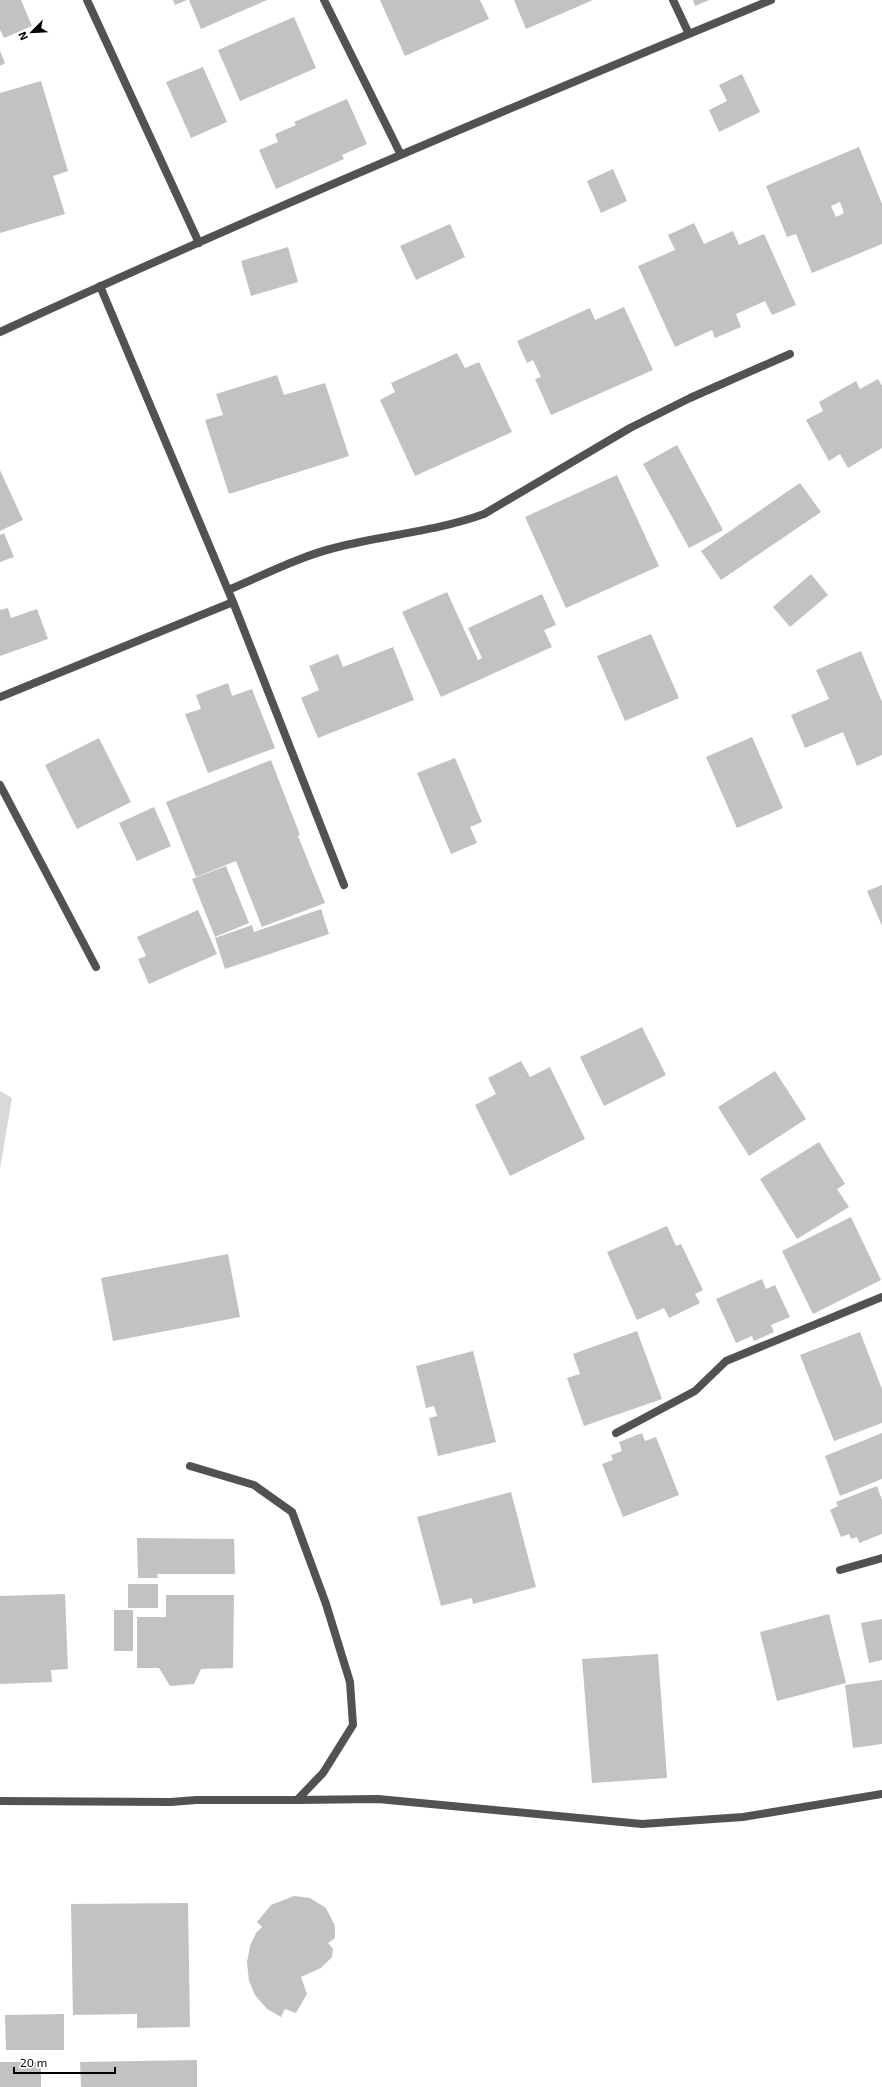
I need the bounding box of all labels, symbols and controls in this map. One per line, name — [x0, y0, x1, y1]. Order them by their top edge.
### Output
north arrow — [12, 12, 52, 52]
text: N — [15, 30, 30, 43]
scale bar — [14, 2049, 115, 2075]
text: 20 m — [20, 2055, 47, 2069]

